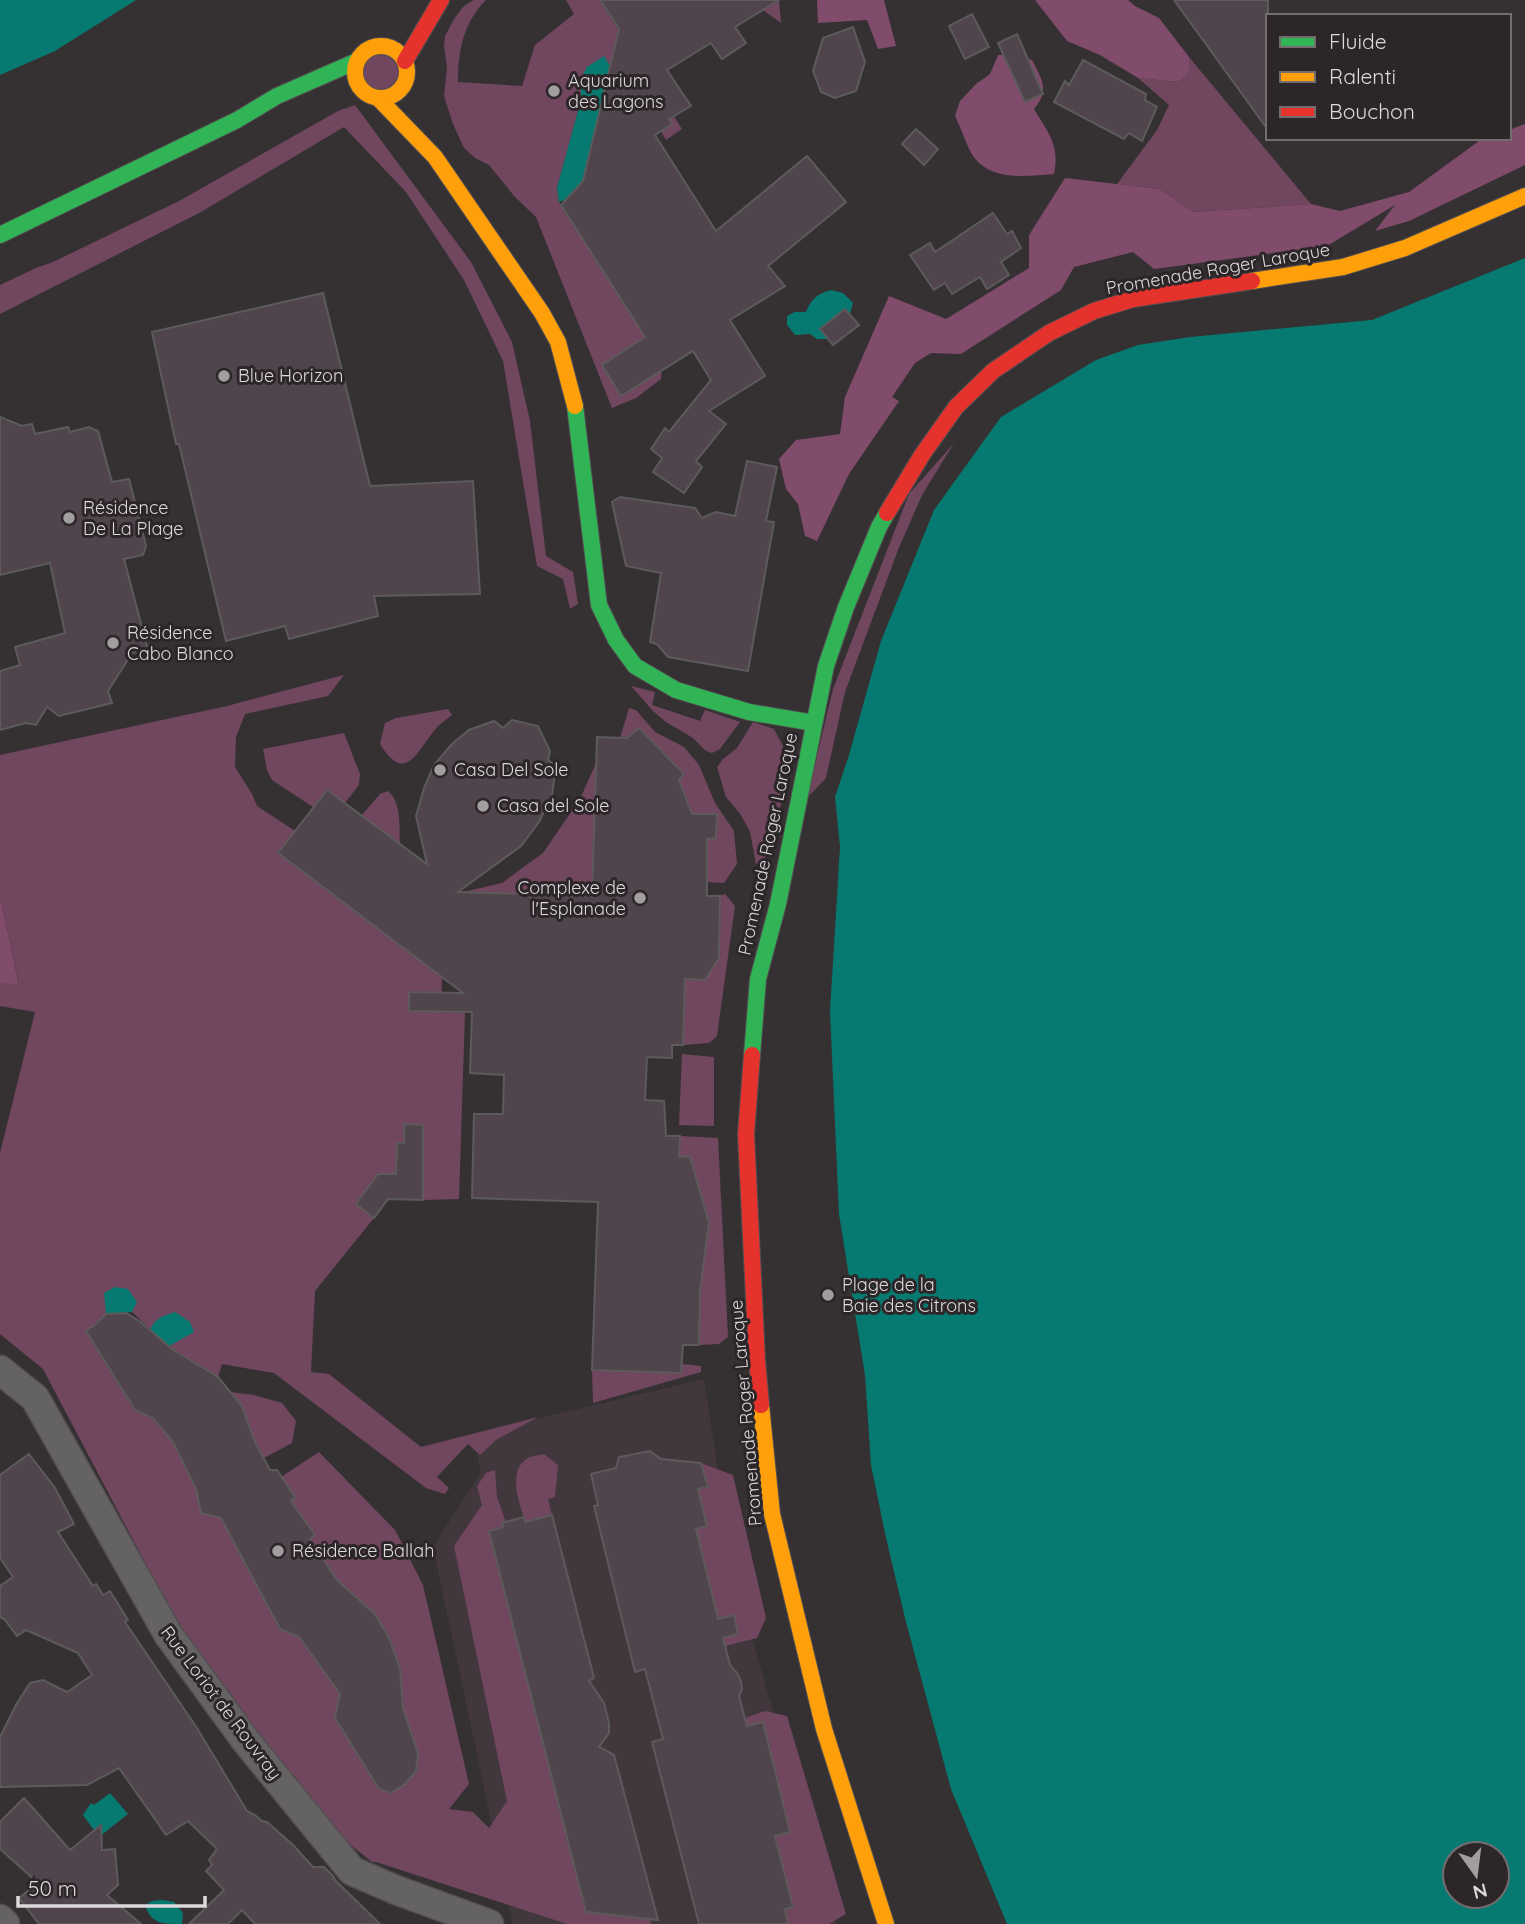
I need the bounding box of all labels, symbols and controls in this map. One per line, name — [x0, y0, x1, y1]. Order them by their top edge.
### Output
legend — [1266, 14, 1511, 140]
text: Fluide — [1329, 28, 1387, 54]
text: Ralenti — [1329, 63, 1396, 89]
place label: Aquarium des Lagons — [568, 69, 664, 113]
marker: Aquarium des Lagons — [546, 83, 562, 99]
text: Bouchon — [1329, 98, 1415, 124]
street label: Promenade Roger Laroque — [1104, 237, 1332, 300]
place label: Blue Horizon — [238, 364, 343, 387]
marker: Blue Horizon — [216, 368, 232, 384]
place label: Résidence De La Plage — [83, 496, 183, 540]
marker: Résidence De La Plage — [61, 510, 77, 526]
place label: Résidence Cabo Blanco — [127, 621, 234, 665]
marker: Résidence Cabo Blanco — [105, 635, 121, 651]
street label: Promenade Roger Laroque — [733, 731, 802, 957]
place label: Casa Del Sole — [454, 758, 569, 781]
marker: Casa Del Sole — [432, 762, 448, 778]
place label: Casa del Sole — [497, 794, 609, 817]
marker: Casa del Sole — [475, 798, 491, 814]
place label: Complexe de l'Esplanade — [517, 876, 626, 920]
marker: Complexe de l'Esplanade — [632, 890, 648, 906]
place label: Plage de la Baie des Citrons — [842, 1273, 976, 1317]
marker: Plage de la Baie des Citrons — [820, 1287, 836, 1303]
street label: Promenade Roger Laroque — [724, 1299, 767, 1527]
place label: Résidence Ballah — [292, 1539, 434, 1562]
marker: Résidence Ballah — [270, 1543, 286, 1559]
street label: Rue Loriot de Rouvray — [156, 1621, 287, 1784]
north arrow — [1441, 1840, 1511, 1910]
scale bar — [18, 1864, 205, 1908]
text: 50 m — [28, 1875, 77, 1901]
text: N — [1470, 1878, 1490, 1905]

